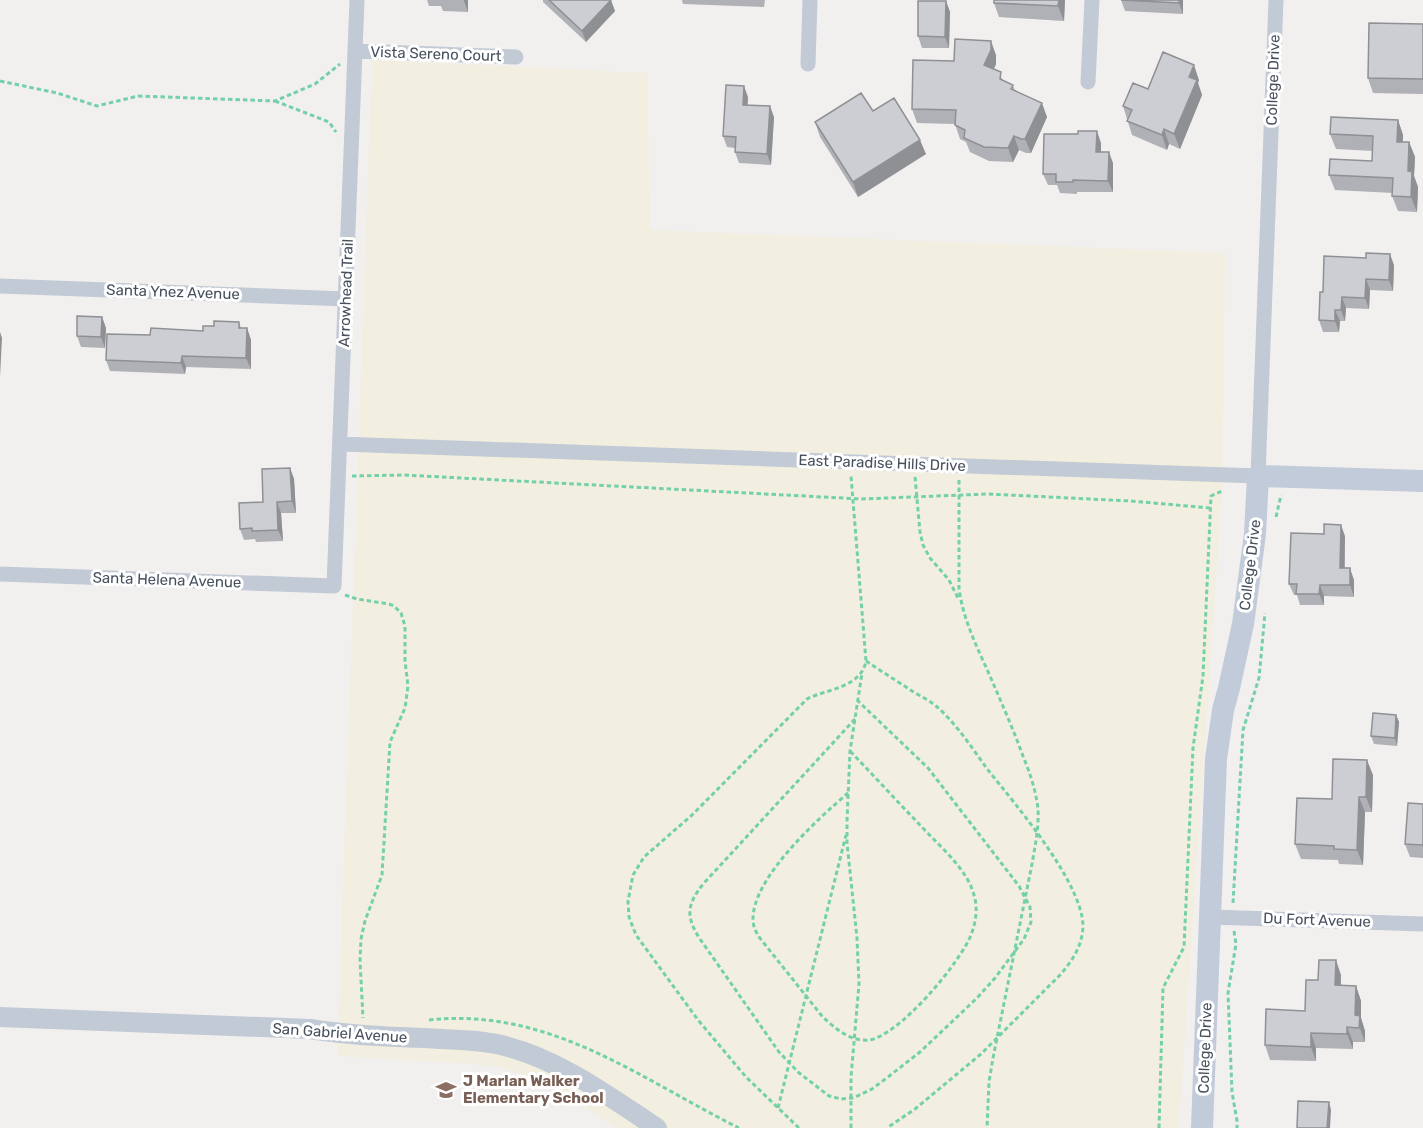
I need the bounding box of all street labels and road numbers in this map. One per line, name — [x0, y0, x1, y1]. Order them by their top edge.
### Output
street label: College Drive — [1262, 34, 1284, 126]
street label: Vista Sereno Court — [370, 43, 502, 65]
street label: Arrowhead Trail — [335, 239, 357, 347]
street label: Santa Ynez Avenue — [106, 281, 240, 303]
street label: East Paradise Hills Drive — [798, 451, 966, 475]
street label: College Drive — [1235, 519, 1265, 611]
street label: Santa Helena Avenue — [92, 568, 242, 592]
street label: Du Fort Avenue — [1263, 909, 1371, 931]
street label: College Drive — [1194, 1002, 1216, 1094]
street label: San Gabriel Avenue — [272, 1019, 408, 1047]

